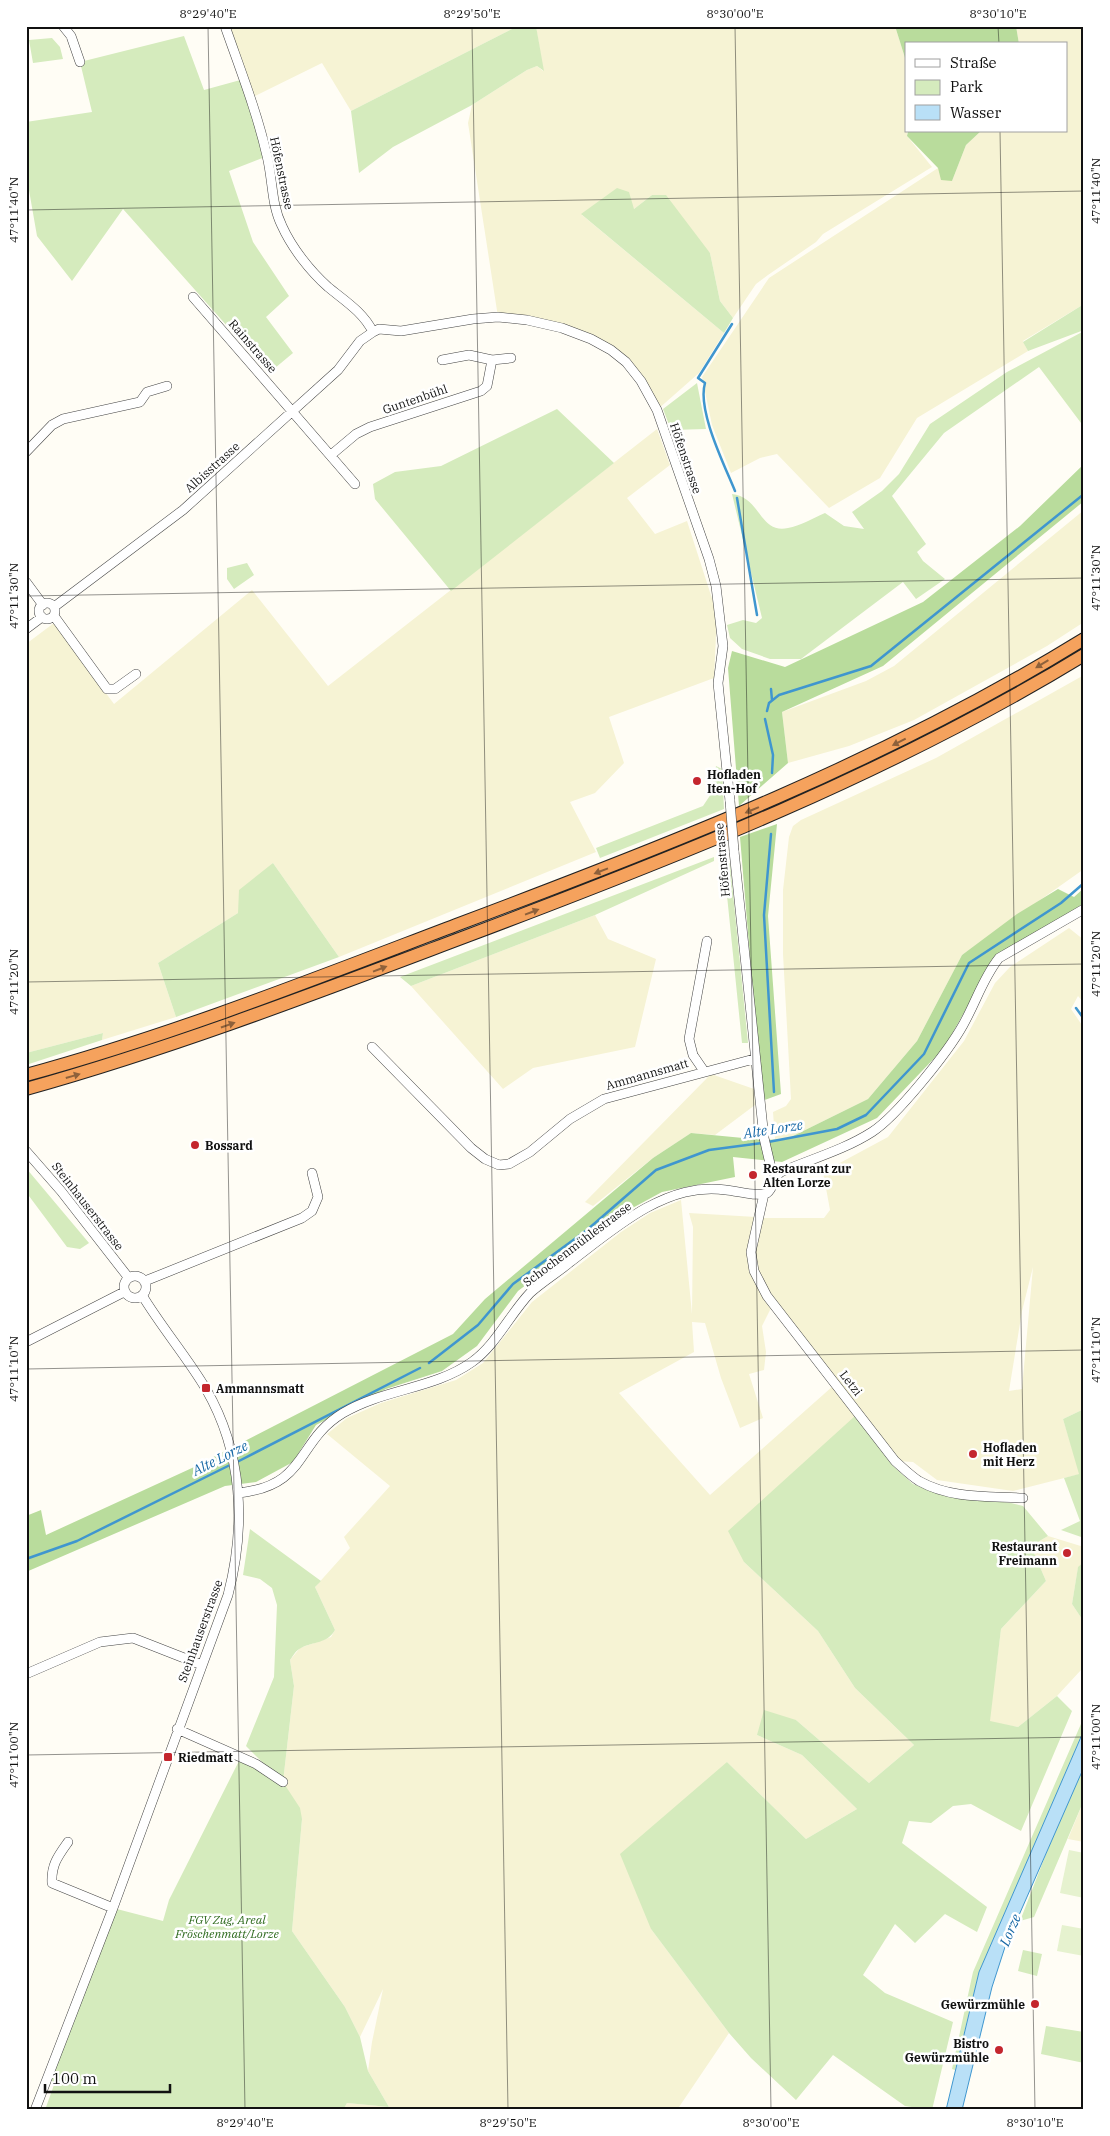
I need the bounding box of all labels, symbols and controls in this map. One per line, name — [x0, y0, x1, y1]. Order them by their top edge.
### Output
text: 8°29'40"E — [179, 6, 237, 21]
text: 8°29'50"E — [443, 6, 501, 21]
text: 8°30'00"E — [706, 6, 764, 21]
text: 8°30'10"E — [969, 6, 1027, 21]
legend — [905, 42, 1068, 132]
text: Straße — [950, 53, 997, 72]
text: Park — [950, 77, 983, 96]
text: Wasser — [950, 103, 1001, 122]
street label: Höfenstrasse — [267, 135, 297, 211]
text: 47°11'40"N — [1088, 158, 1103, 224]
text: 47°11'40"N — [6, 177, 21, 243]
street label: Rainstrasse — [226, 316, 280, 376]
street label: Guntenbühl — [381, 381, 450, 417]
street label: Höfenstrasse — [667, 420, 705, 496]
street label: Albisstrasse — [182, 439, 242, 495]
text: 47°11'30"N — [1088, 545, 1103, 611]
text: 47°11'30"N — [6, 563, 21, 629]
one-way arrow — [1035, 660, 1048, 669]
one-way arrow — [892, 738, 906, 746]
place label: Hofladen Iten-Hof — [707, 767, 761, 796]
marker: Hofladen Iten-Hof — [691, 775, 703, 787]
one-way arrow — [745, 807, 759, 815]
street label: Höfenstrasse — [711, 822, 733, 898]
one-way arrow — [594, 867, 608, 875]
one-way arrow — [525, 908, 540, 916]
text: 47°11'20"N — [1088, 931, 1103, 997]
text: 47°11'20"N — [6, 949, 21, 1015]
one-way arrow — [373, 965, 388, 973]
one-way arrow — [220, 1021, 235, 1029]
street label: Ammannsmatt — [604, 1055, 690, 1093]
one-way arrow — [66, 1071, 81, 1079]
water label: Alte Lorze — [741, 1115, 805, 1143]
place label: Bossard — [205, 1138, 253, 1153]
marker: Bossard — [189, 1139, 201, 1151]
street label: Steinhauserstrasse — [49, 1159, 127, 1253]
place label: Restaurant zur Alten Lorze — [763, 1161, 851, 1190]
marker: Restaurant zur Alten Lorze — [747, 1169, 759, 1181]
street label: Schochenmühlestrasse — [520, 1198, 634, 1290]
text: 47°11'10"N — [1088, 1317, 1103, 1383]
text: 47°11'10"N — [6, 1336, 21, 1402]
street label: Letzi — [837, 1367, 866, 1399]
place label: Ammannsmatt — [216, 1381, 305, 1396]
marker: Ammannsmatt — [200, 1382, 212, 1394]
water label: Alte Lorze — [188, 1436, 251, 1480]
place label: Hofladen mit Herz — [983, 1440, 1037, 1469]
marker: Hofladen mit Herz — [967, 1448, 979, 1460]
place label: Restaurant Freimann — [991, 1539, 1058, 1568]
marker: Restaurant Freimann — [1061, 1547, 1073, 1559]
street label: Steinhauserstrasse — [174, 1578, 226, 1684]
text: 47°11'00"N — [1088, 1704, 1103, 1770]
text: 47°11'00"N — [6, 1722, 21, 1788]
place label: Riedmatt — [178, 1750, 233, 1765]
marker: Riedmatt — [162, 1751, 174, 1763]
water label: Lorze — [995, 1911, 1025, 1950]
park label: FGV Zug, Areal Fröschenmatt/Lorze — [174, 1912, 279, 1941]
place label: Gewürzmühle — [941, 1997, 1025, 2012]
marker: Gewürzmühle — [1029, 1998, 1041, 2010]
place label: Bistro Gewürzmühle — [905, 2036, 989, 2065]
marker: Bistro Gewürzmühle — [993, 2044, 1005, 2056]
scale bar — [45, 2061, 170, 2093]
text: 100 m — [52, 2069, 97, 2088]
text: 8°29'40"E — [216, 2115, 274, 2130]
text: 8°29'50"E — [479, 2115, 537, 2130]
text: 8°30'00"E — [742, 2115, 800, 2130]
text: 8°30'10"E — [1006, 2115, 1064, 2130]

